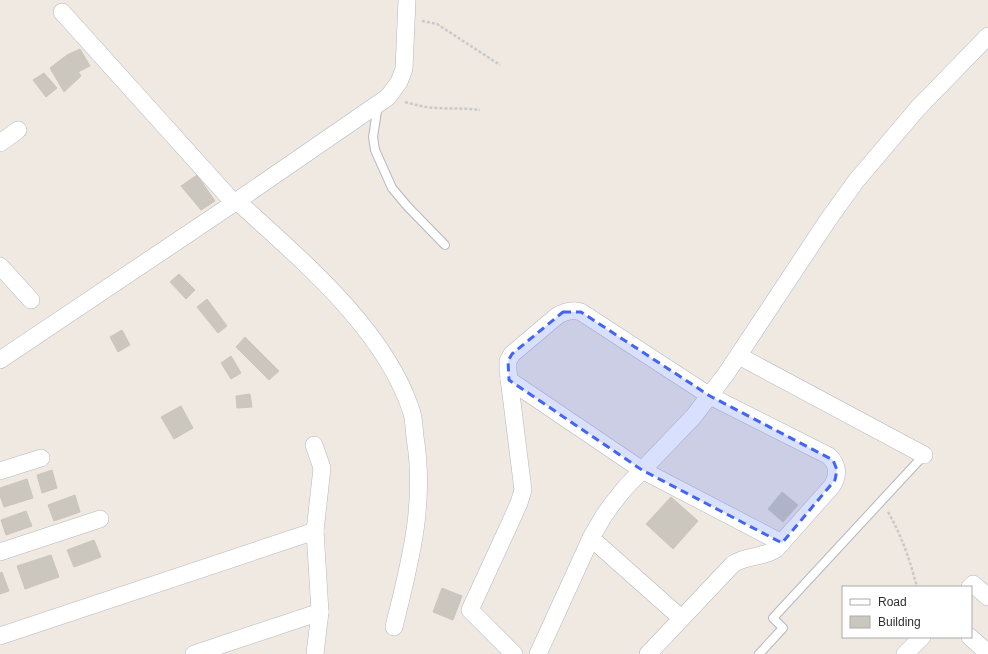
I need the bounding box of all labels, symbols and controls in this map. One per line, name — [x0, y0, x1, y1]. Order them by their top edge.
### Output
legend — [842, 586, 972, 638]
text: Road — [878, 595, 907, 609]
text: Building — [878, 615, 921, 629]

